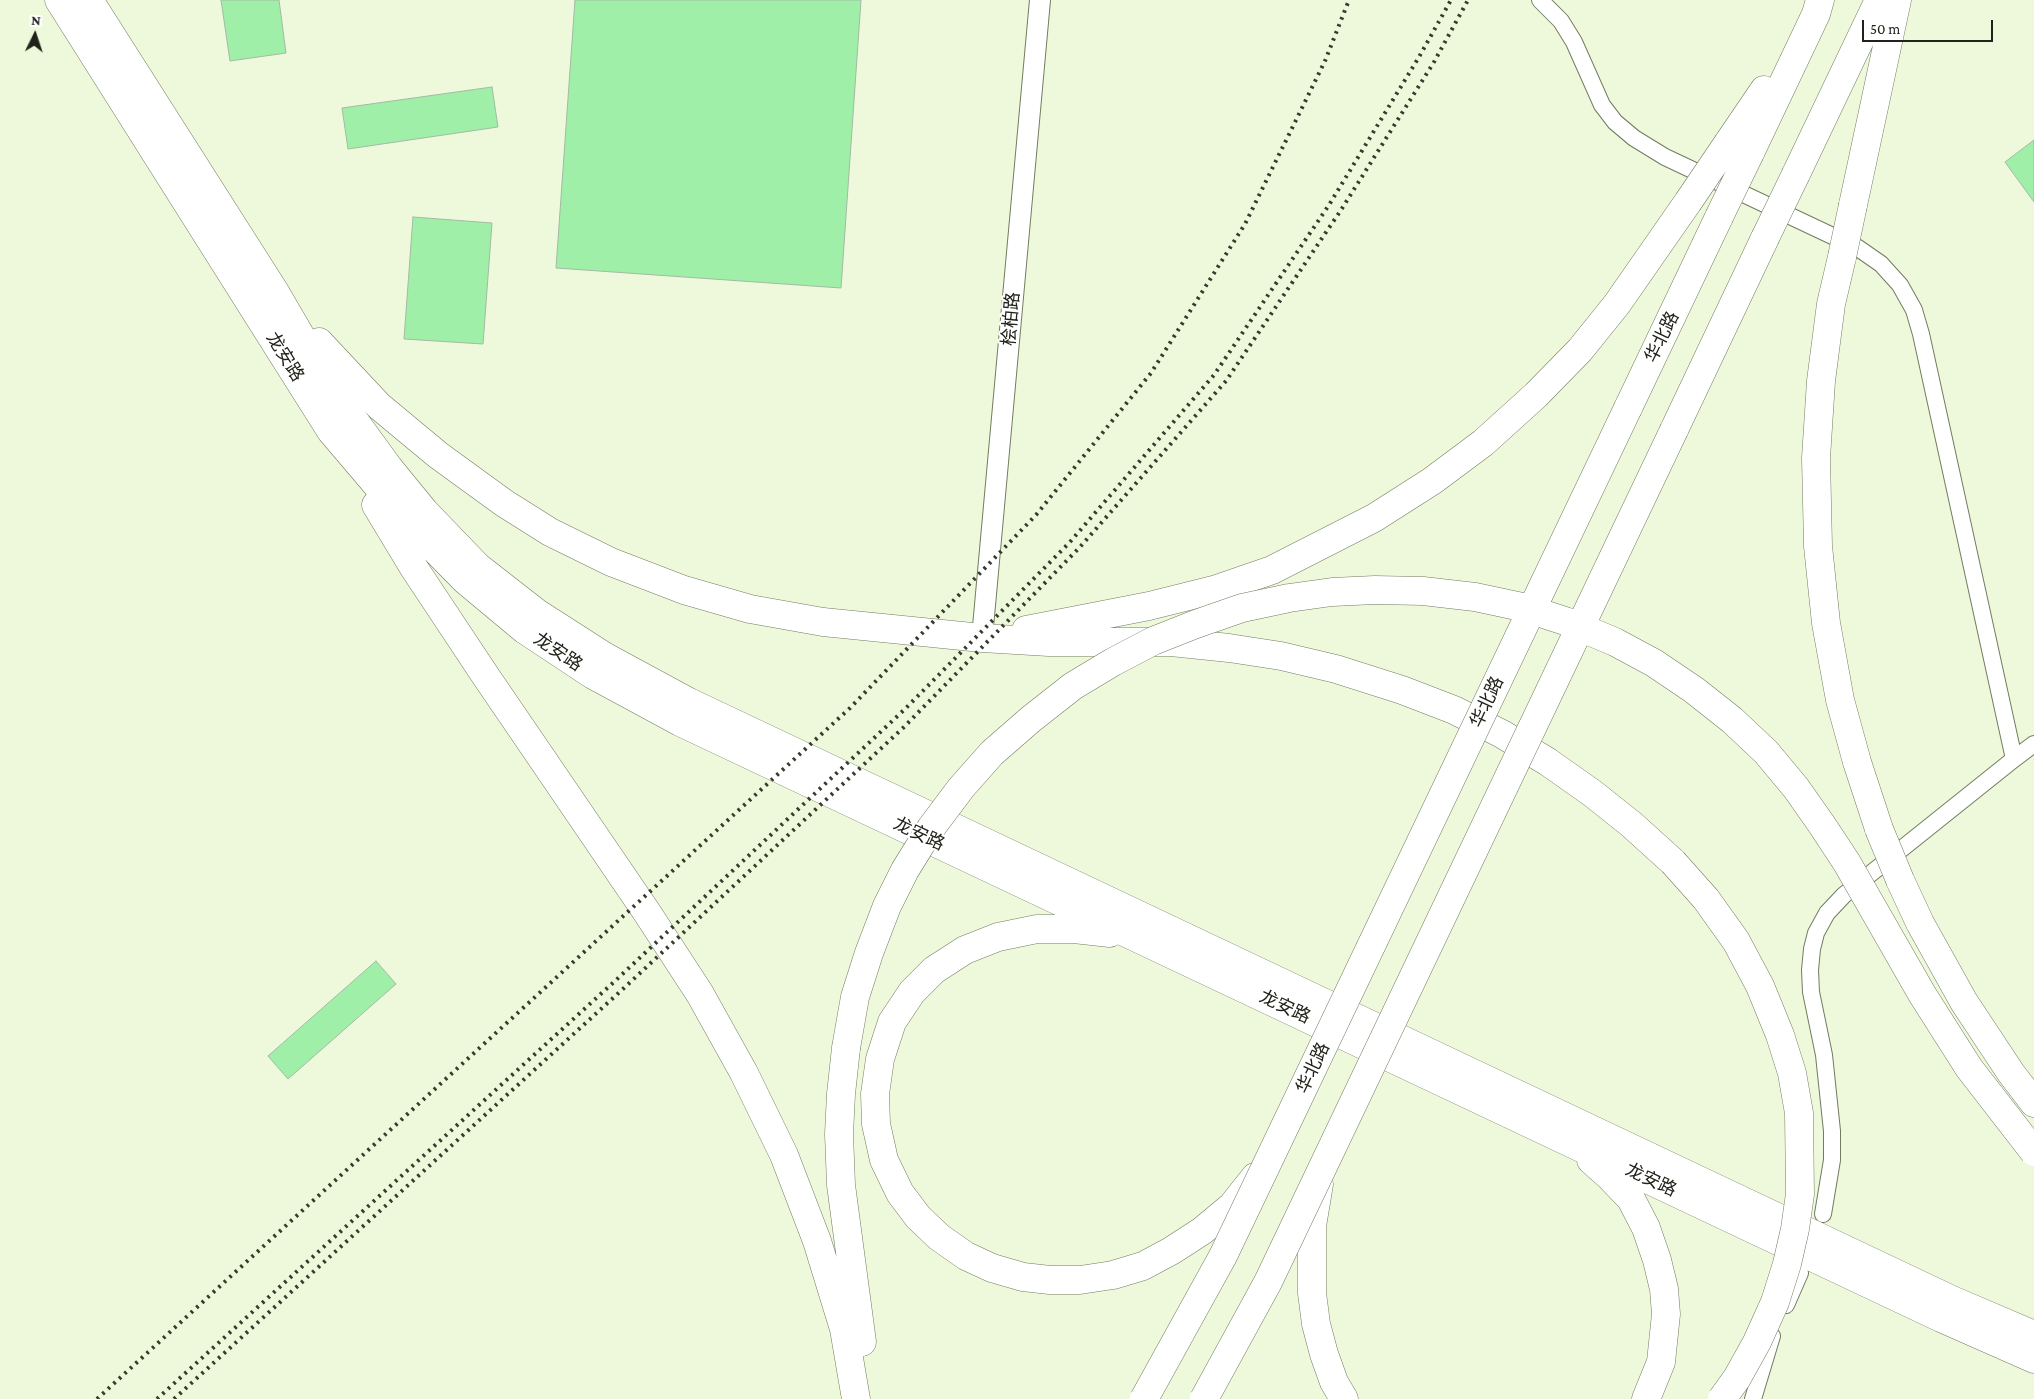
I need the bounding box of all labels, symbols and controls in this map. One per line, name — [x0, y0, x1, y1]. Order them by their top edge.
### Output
north arrow — [10, 10, 60, 60]
scale bar — [1864, 10, 1995, 42]
text: N — [31, 12, 41, 28]
text: 50 m — [1870, 21, 1900, 37]
street label: 桧柏路 — [998, 291, 1024, 347]
street label: 华北路 — [1640, 308, 1684, 366]
street label: 龙安路 — [262, 328, 308, 386]
street label: 龙安路 — [530, 628, 586, 676]
street label: 华北路 — [1466, 673, 1508, 731]
street label: 龙安路 — [890, 813, 948, 855]
street label: 龙安路 — [1256, 986, 1314, 1028]
street label: 华北路 — [1292, 1039, 1334, 1097]
street label: 龙安路 — [1622, 1159, 1680, 1201]

